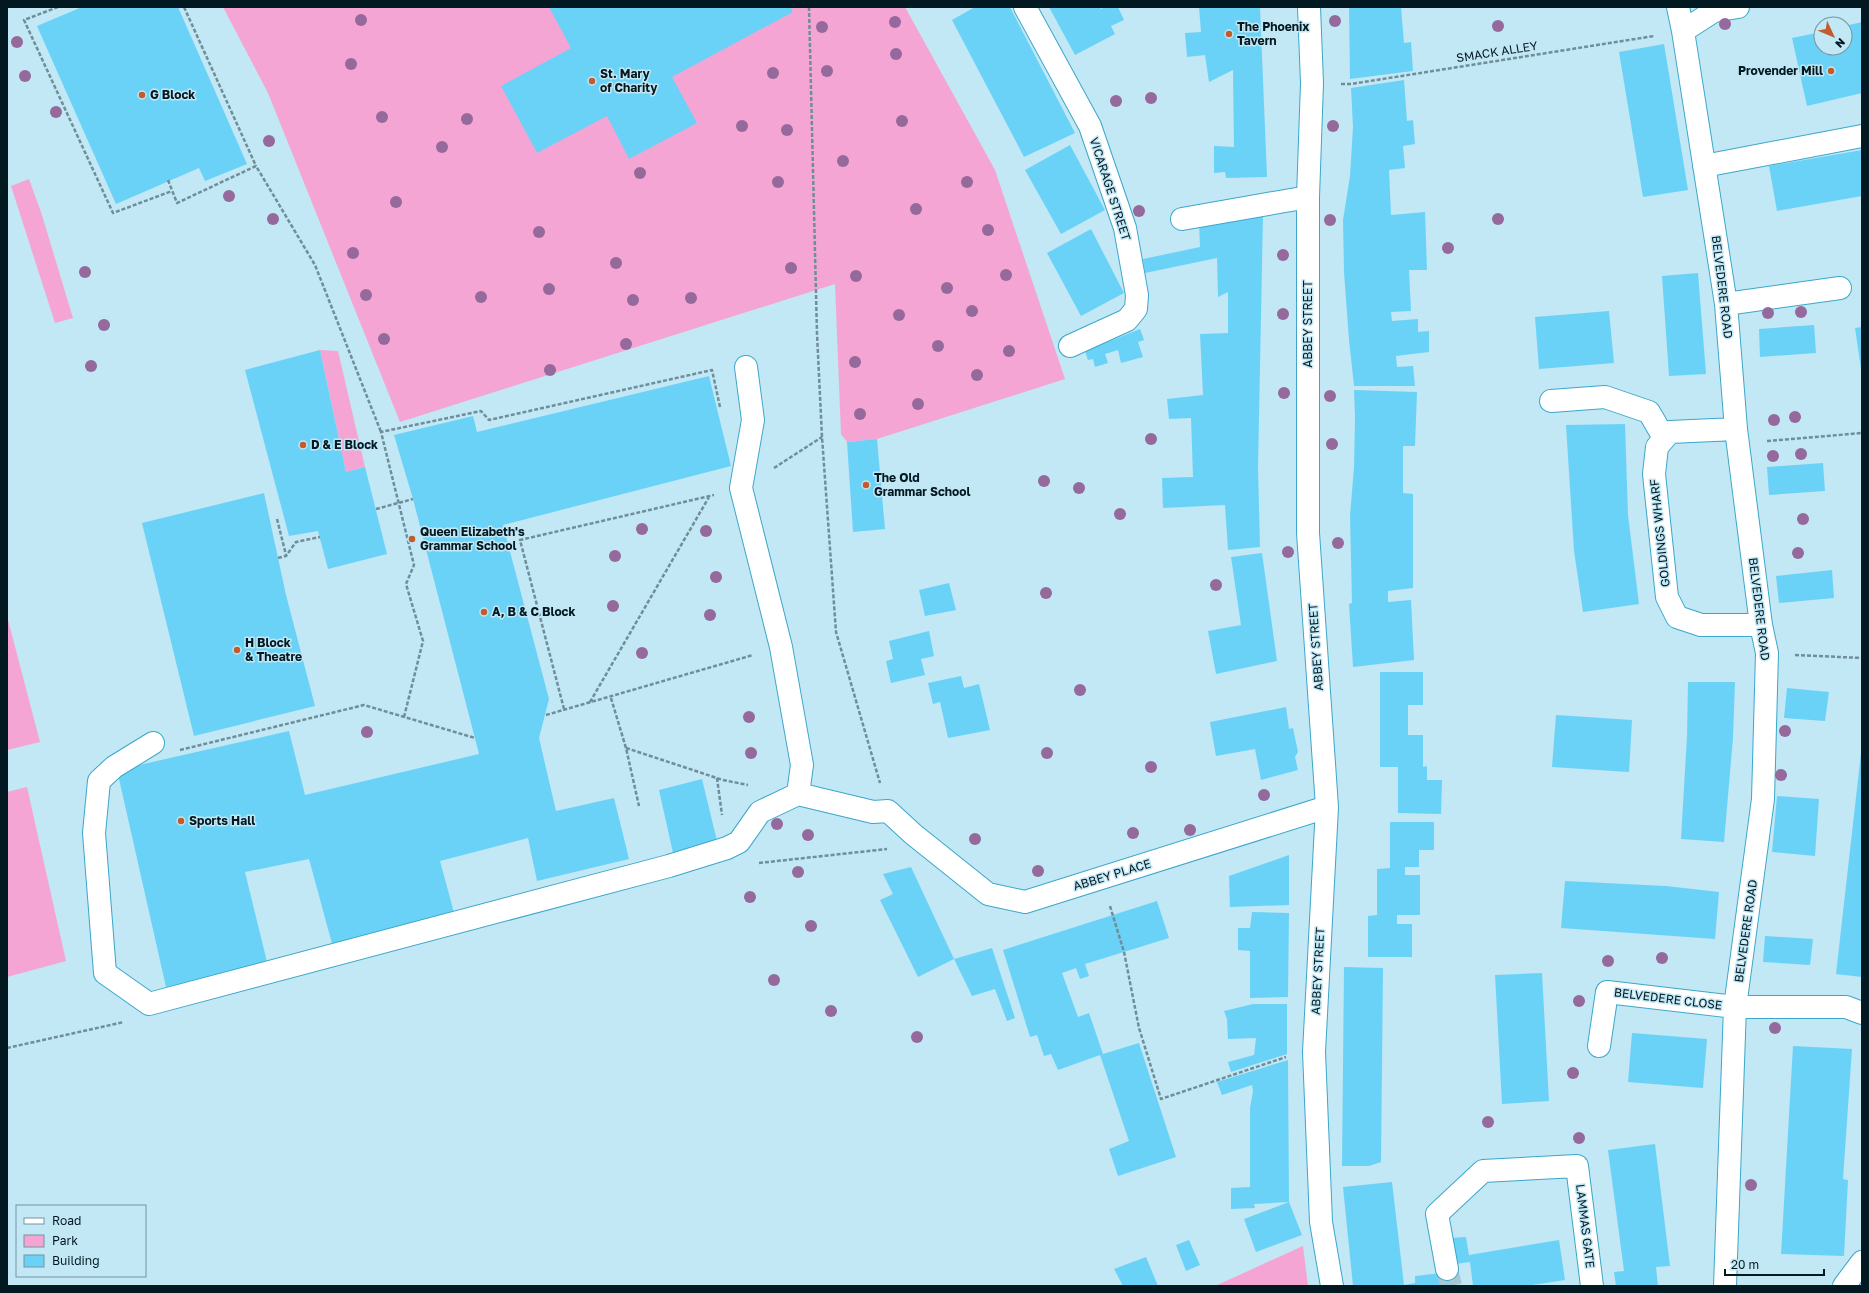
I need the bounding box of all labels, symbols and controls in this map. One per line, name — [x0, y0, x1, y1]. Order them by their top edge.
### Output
north arrow — [1813, 16, 1853, 56]
place label: The Phoenix Tavern — [1237, 19, 1309, 48]
marker: The Phoenix Tavern — [1224, 29, 1234, 39]
text: N — [1833, 36, 1848, 51]
street label: SMACK ALLEY — [1455, 38, 1539, 65]
place label: Provender Mill — [1738, 63, 1823, 78]
place label: St. Mary of Charity — [600, 66, 658, 95]
marker: Provender Mill — [1826, 66, 1836, 76]
marker: St. Mary of Charity — [587, 76, 597, 86]
place label: G Block — [150, 87, 195, 102]
marker: G Block — [137, 90, 147, 100]
street label: VICARAGE STREET — [1087, 135, 1134, 243]
street label: BELVEDERE ROAD — [1709, 235, 1736, 339]
street label: ABBEY STREET — [1300, 280, 1315, 368]
place label: D & E Block — [311, 437, 378, 452]
marker: D & E Block — [298, 440, 308, 450]
place label: The Old Grammar School — [874, 470, 971, 499]
street label: GOLDINGS WHARF — [1646, 478, 1673, 588]
marker: The Old Grammar School — [861, 480, 871, 490]
place label: Queen Elizabeth's Grammar School — [420, 524, 525, 553]
marker: Queen Elizabeth's Grammar School — [407, 534, 417, 544]
street label: BELVEDERE ROAD — [1746, 557, 1773, 661]
street label: ABBEY STREET — [1305, 602, 1326, 691]
place label: A, B & C Block — [492, 604, 575, 619]
marker: A, B & C Block — [479, 607, 489, 617]
place label: H Block & Theatre — [245, 635, 302, 664]
marker: H Block & Theatre — [232, 645, 242, 655]
place label: Sports Hall — [189, 813, 255, 828]
marker: Sports Hall — [176, 816, 186, 826]
street label: ABBEY PLACE — [1071, 856, 1153, 893]
street label: BELVEDERE ROAD — [1731, 878, 1760, 983]
street label: ABBEY STREET — [1308, 926, 1327, 1015]
street label: BELVEDERE CLOSE — [1613, 984, 1723, 1013]
street label: LAMMAS GATE — [1573, 1183, 1598, 1269]
legend — [16, 1205, 146, 1277]
text: Road — [52, 1213, 81, 1228]
text: Park — [52, 1233, 78, 1248]
scale bar — [1725, 1251, 1824, 1277]
text: Building — [52, 1253, 100, 1268]
text: 20 m — [1731, 1257, 1759, 1272]

